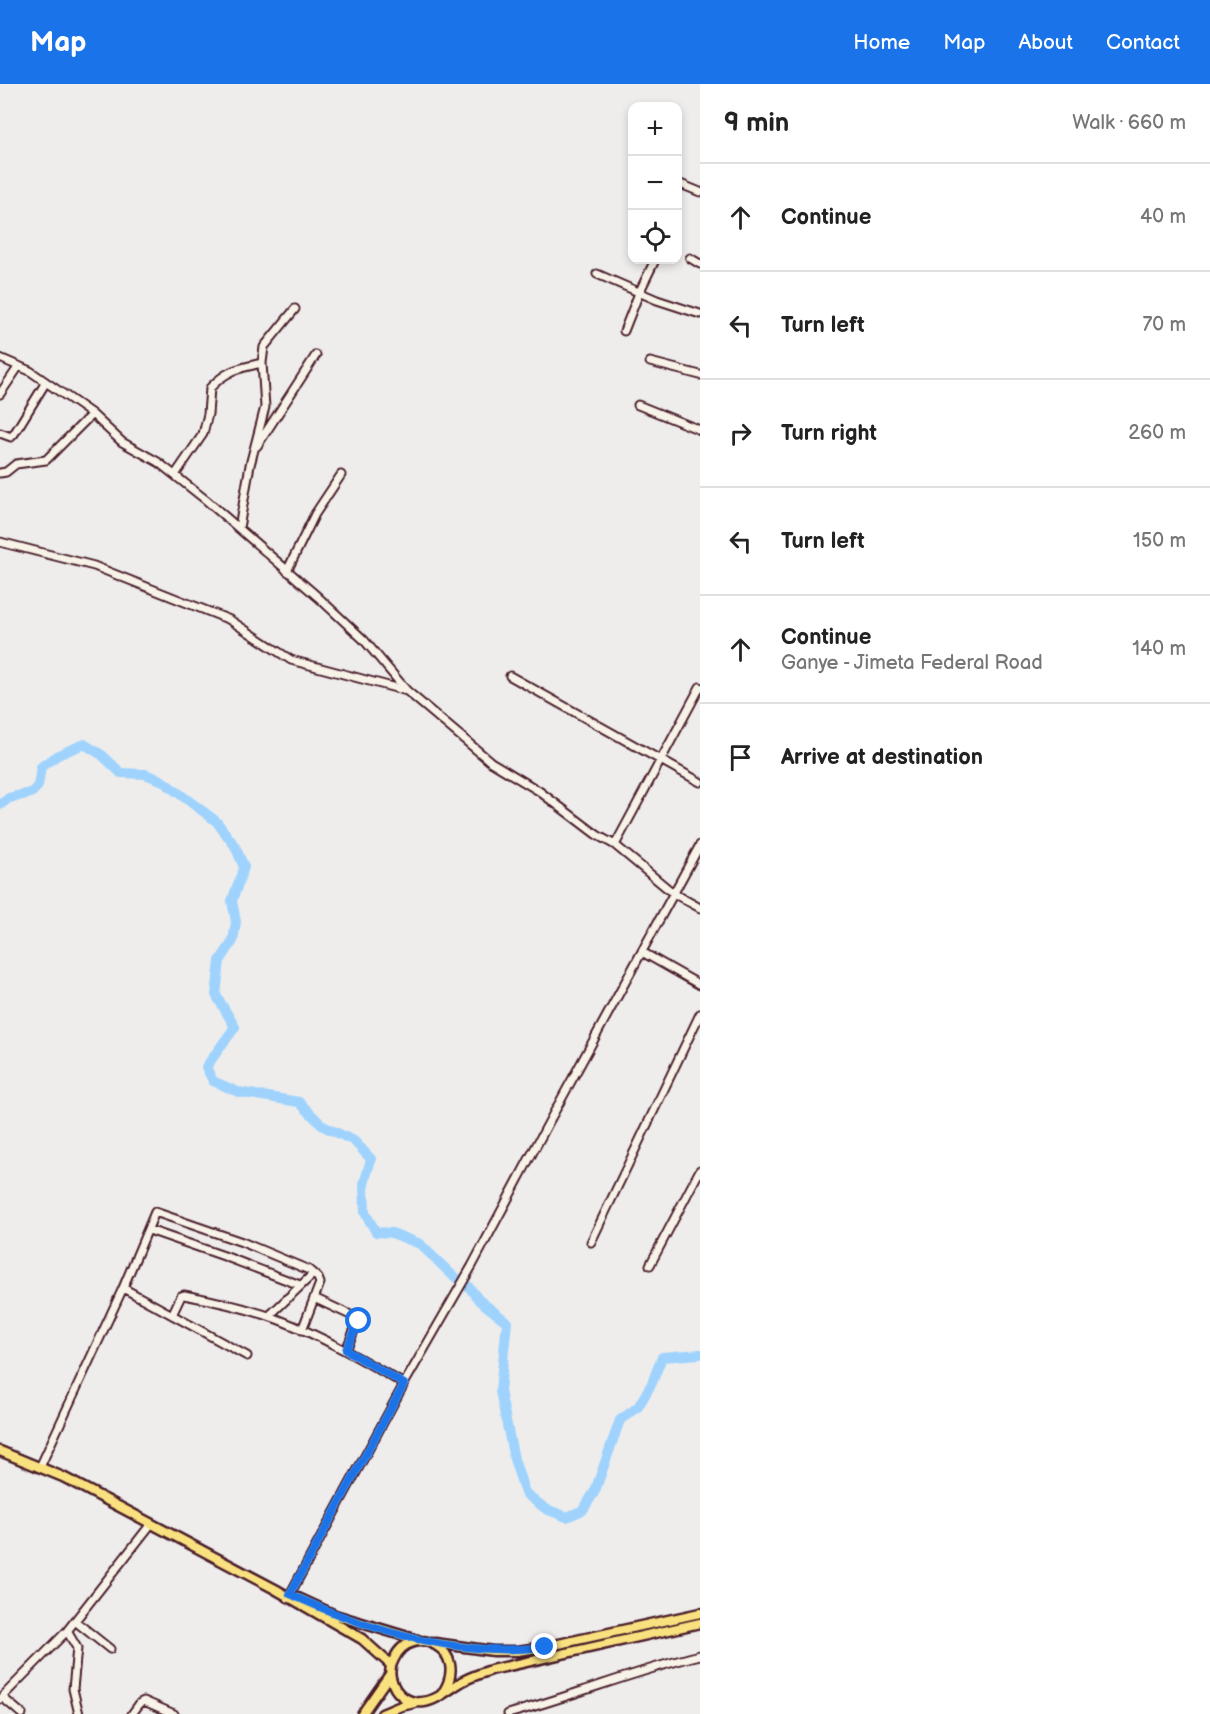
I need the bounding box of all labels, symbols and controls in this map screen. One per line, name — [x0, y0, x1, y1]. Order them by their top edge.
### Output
text: Map — [30, 26, 86, 59]
text: Home — [853, 30, 910, 55]
text: Map — [943, 30, 985, 55]
text: About — [1018, 30, 1073, 55]
text: Contact — [1106, 30, 1180, 55]
map controls — [628, 102, 682, 264]
button: + — [628, 102, 682, 156]
text: 9 min — [724, 108, 789, 139]
text: Walk · 660 m — [1072, 111, 1186, 135]
button: − — [628, 156, 682, 210]
icon: ahead — [724, 201, 757, 234]
text: Continue — [781, 204, 871, 231]
text: 40 m — [1140, 205, 1186, 229]
button: locate — [628, 210, 682, 264]
icon: left — [724, 309, 757, 342]
text: Turn left — [781, 312, 865, 339]
text: 70 m — [1142, 313, 1186, 337]
icon: right — [724, 417, 757, 450]
text: Turn right — [781, 420, 877, 447]
text: 260 m — [1128, 421, 1186, 445]
icon: left — [724, 525, 757, 558]
text: Turn left — [781, 528, 865, 555]
text: 150 m — [1133, 529, 1186, 553]
text: Continue — [781, 624, 871, 651]
icon: ahead — [724, 633, 757, 666]
text: 140 m — [1132, 637, 1186, 661]
text: Ganye - Jimeta Federal Road — [781, 651, 1043, 675]
icon: arrive — [724, 741, 757, 774]
text: Arrive at destination — [781, 744, 983, 771]
route start — [345, 1307, 371, 1333]
route end — [531, 1633, 557, 1659]

